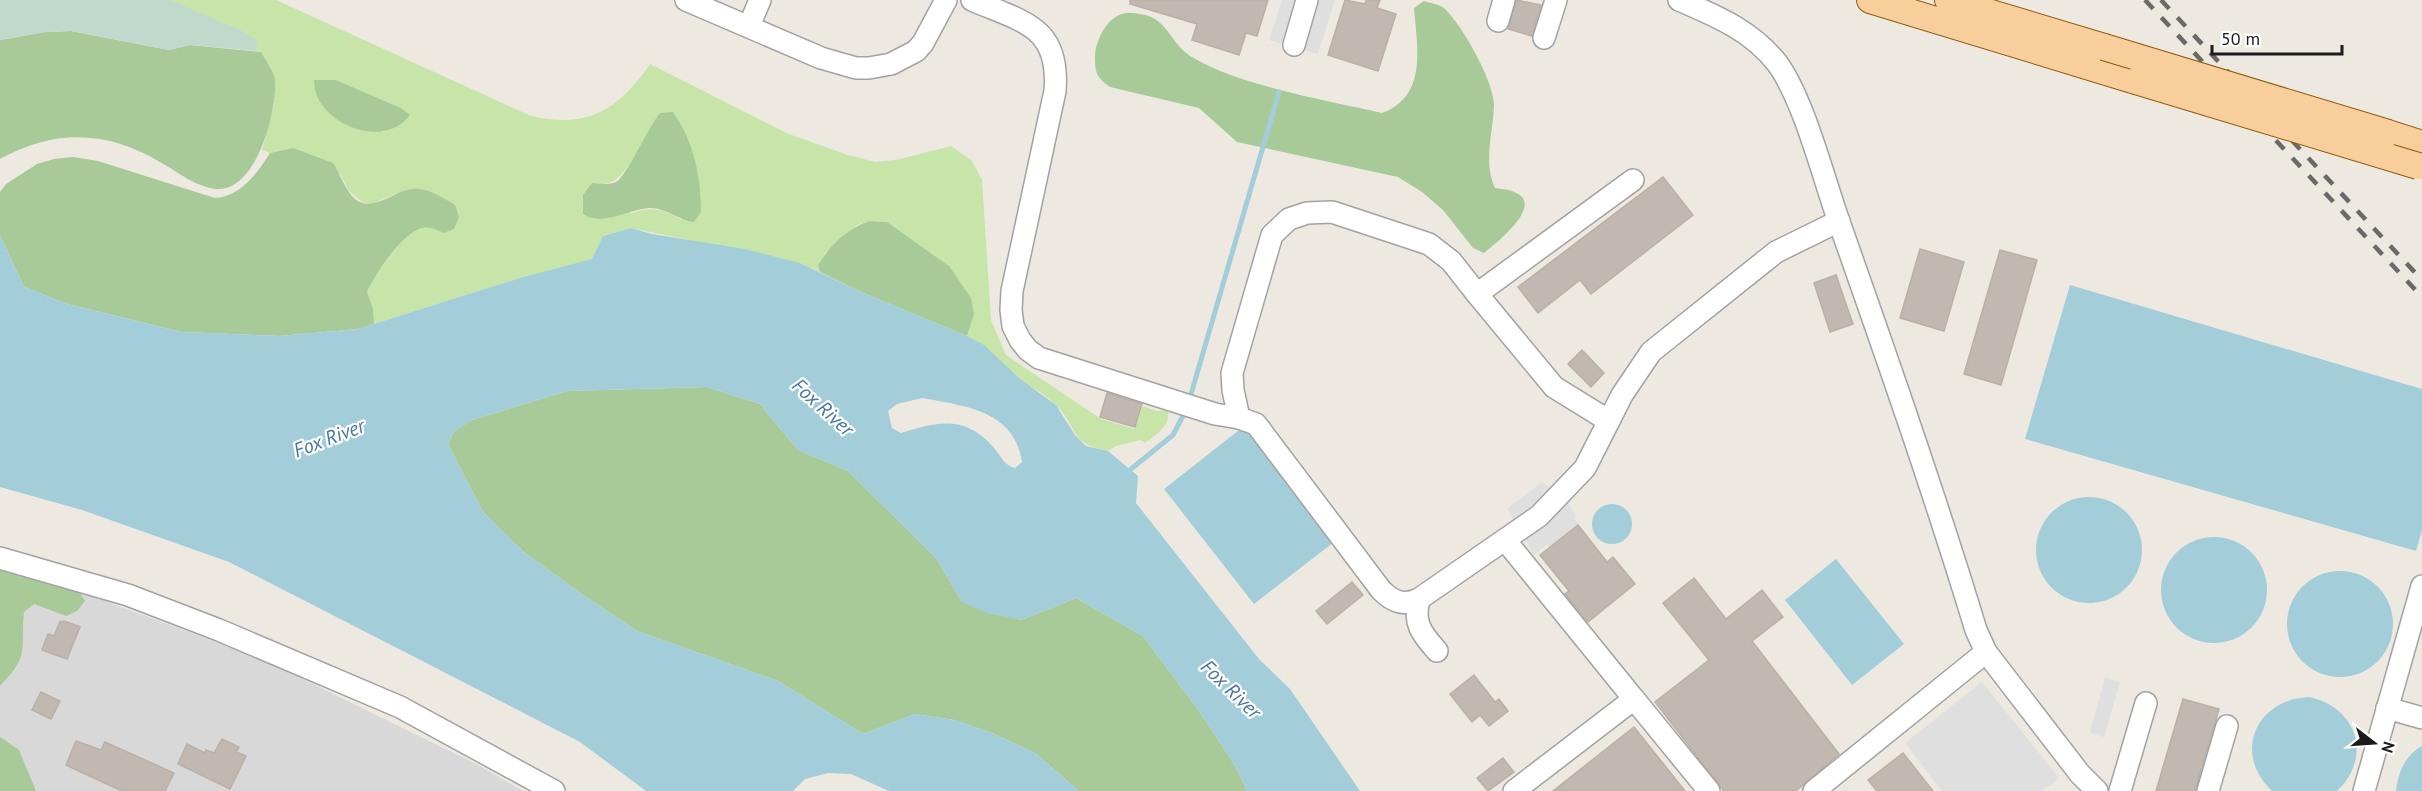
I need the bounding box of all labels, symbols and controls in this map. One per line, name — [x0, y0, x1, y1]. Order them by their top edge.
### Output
scale bar — [2212, 18, 2342, 56]
text: 50 m — [2221, 27, 2260, 50]
water label: Fox River — [787, 372, 860, 443]
water label: Fox River — [290, 412, 370, 463]
water label: Fox River — [1195, 654, 1268, 725]
north arrow — [2344, 713, 2404, 773]
text: N — [2377, 739, 2399, 755]

